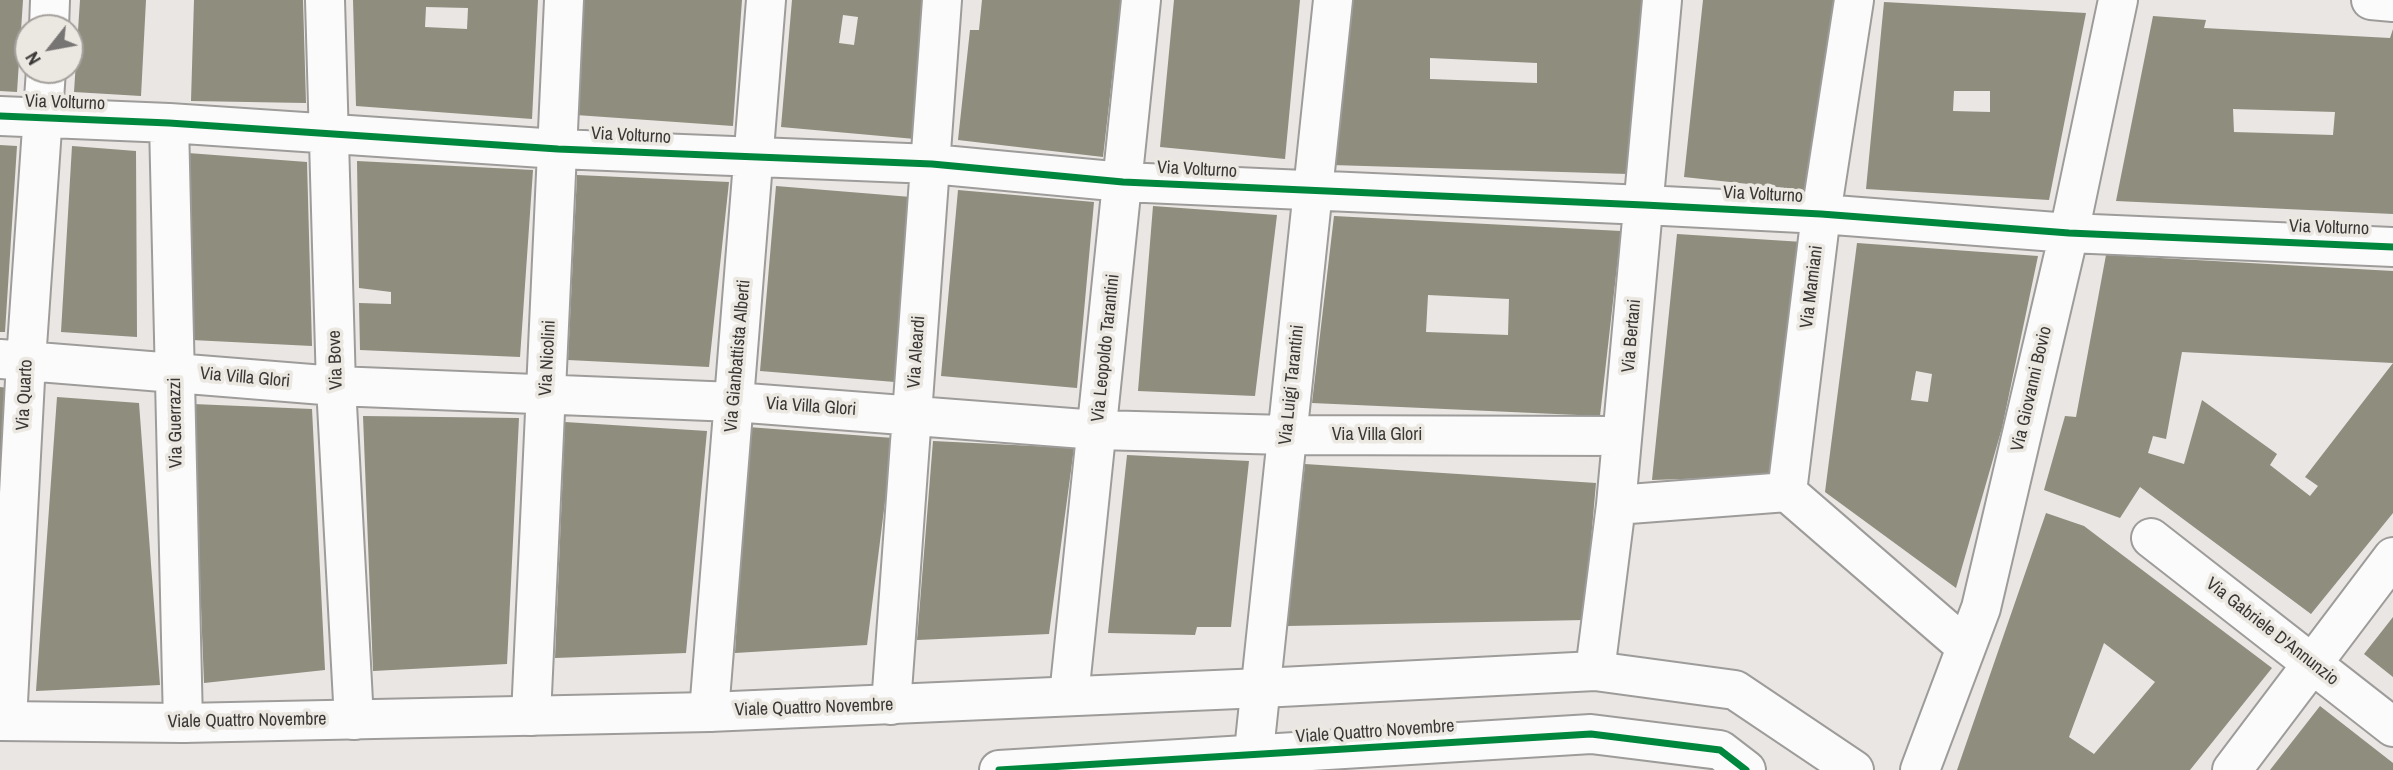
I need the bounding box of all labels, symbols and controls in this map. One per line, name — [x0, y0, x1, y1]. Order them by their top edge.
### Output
north arrow — [14, 14, 84, 84]
text: N — [19, 47, 47, 70]
street label: Via Volturno — [25, 91, 105, 115]
street label: Via Volturno — [590, 123, 672, 149]
street label: Via Volturno — [1156, 157, 1238, 183]
street label: Via Volturno — [1722, 182, 1804, 208]
street label: Via Volturno — [2289, 216, 2369, 240]
street label: Via Mamiani — [1796, 244, 1828, 330]
street label: Via Leopoldo Tarantini — [1087, 273, 1125, 423]
street label: Via Gianbattista Alberti — [721, 279, 755, 433]
street label: Via Bertani — [1618, 298, 1646, 374]
street label: Via Aleardi — [904, 315, 930, 389]
street label: Via Nicolini — [535, 319, 561, 397]
street label: Via Luigi Tarantini — [1275, 324, 1309, 446]
street label: Via Giovanni Bovio — [2007, 324, 2057, 454]
street label: Via Bove — [324, 330, 348, 390]
street label: Via Quarto — [12, 359, 38, 431]
street label: Via Villa Glori — [199, 363, 291, 393]
street label: Via Guerrazzi — [164, 377, 188, 469]
street label: Via Villa Glori — [765, 393, 857, 421]
street label: Via Villa Glori — [1332, 424, 1422, 446]
street label: Via Gabriele D'Annunzio — [2201, 573, 2343, 691]
street label: Viale Quattro Novembre — [734, 694, 894, 722]
street label: Viale Quattro Novembre — [167, 709, 327, 733]
street label: Viale Quattro Novembre — [1295, 716, 1455, 748]

